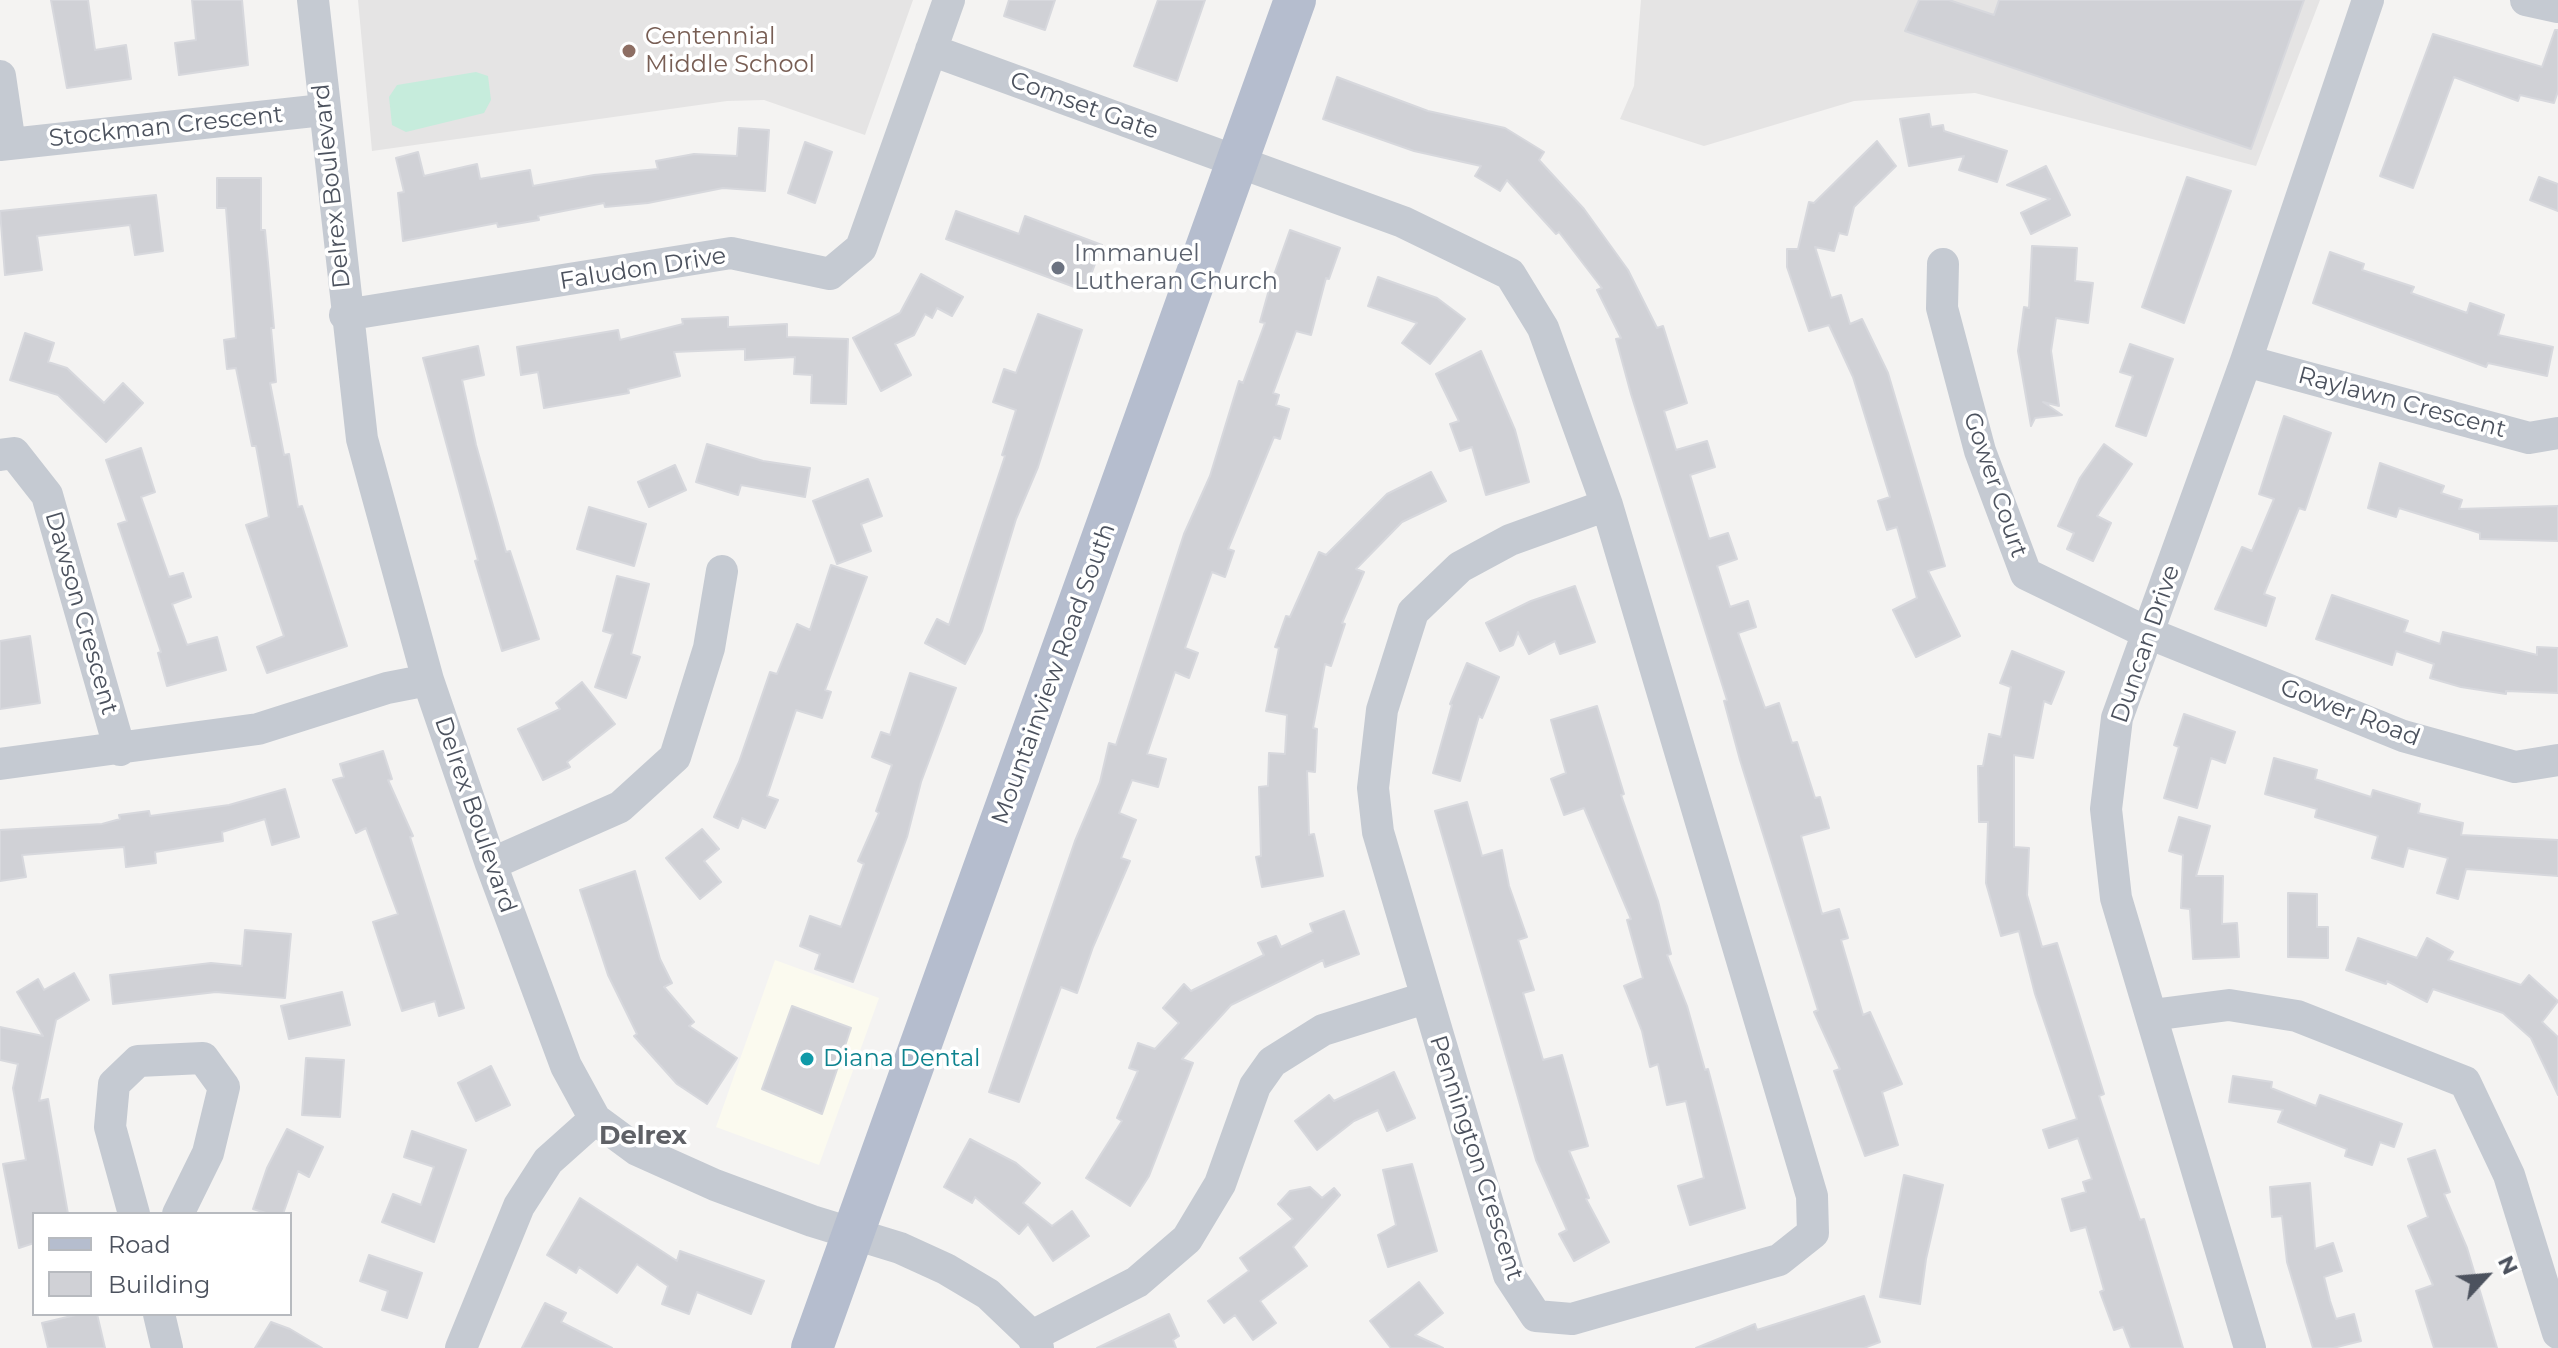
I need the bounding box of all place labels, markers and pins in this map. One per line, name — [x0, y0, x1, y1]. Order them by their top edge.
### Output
place label: Centennial Middle School — [645, 23, 815, 79]
marker: Centennial Middle School — [620, 42, 638, 60]
place label: Immanuel Lutheran Church — [1074, 240, 1278, 296]
marker: Immanuel Lutheran Church — [1049, 259, 1067, 277]
place label: Diana Dental — [823, 1045, 981, 1073]
marker: Diana Dental — [798, 1050, 816, 1068]

